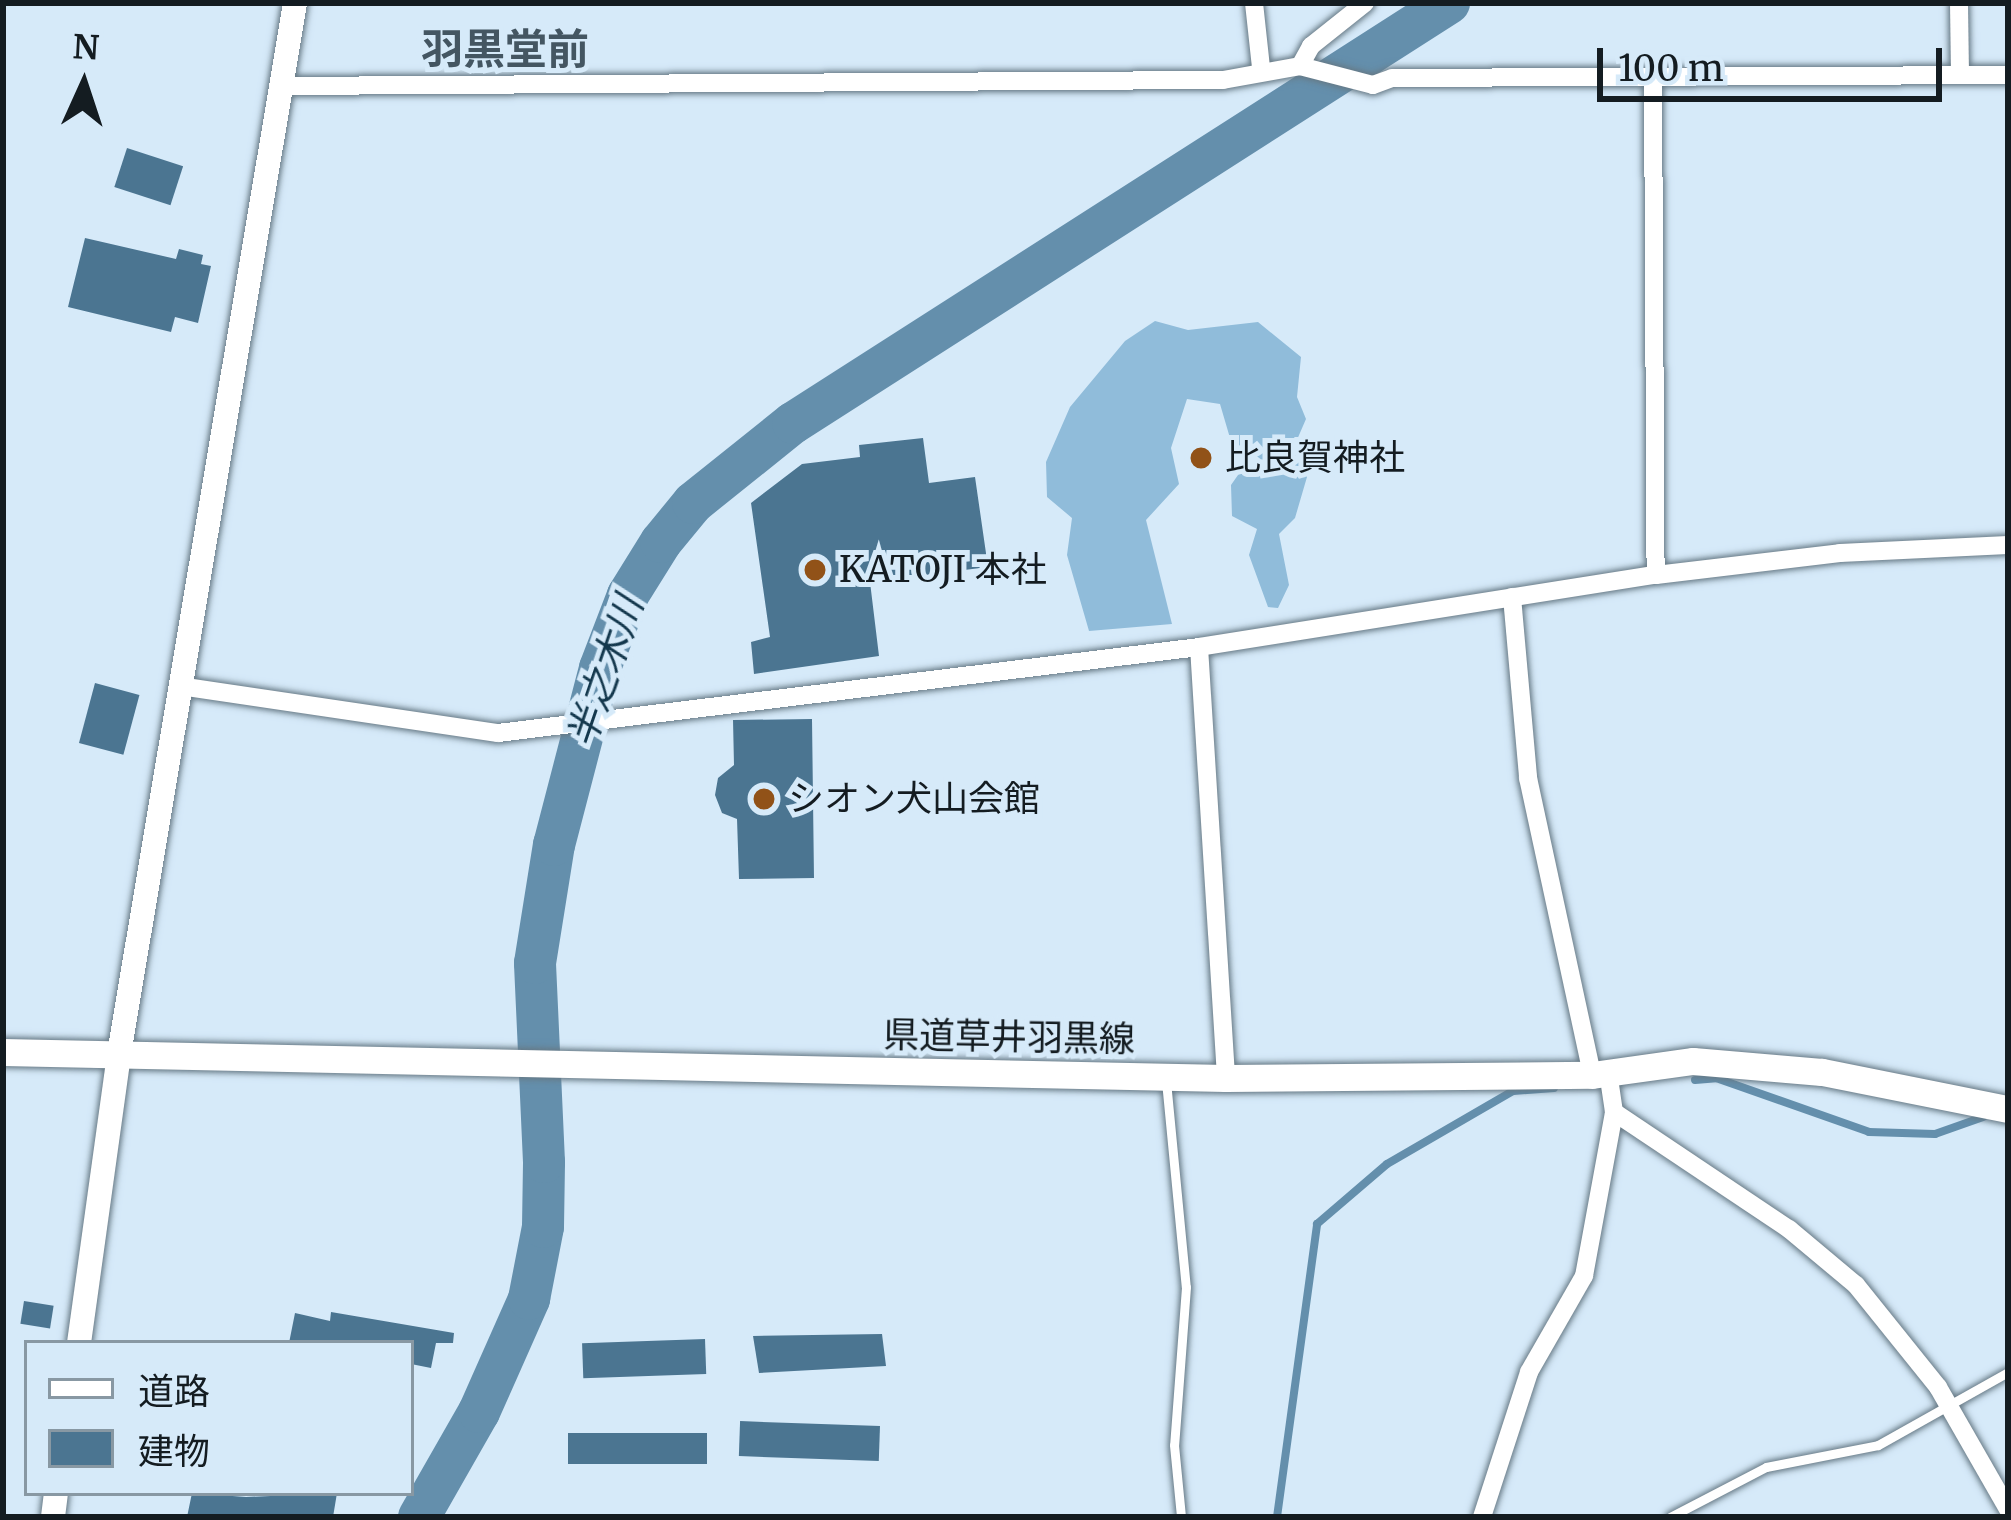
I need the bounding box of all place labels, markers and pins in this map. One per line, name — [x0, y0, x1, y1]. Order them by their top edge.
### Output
place label: 比良賀神社 — [1225, 436, 1405, 480]
marker: 比良賀神社 — [1188, 445, 1214, 471]
place label: KATOJI 本社 — [839, 548, 1047, 592]
marker: KATOJI 本社 — [802, 557, 828, 583]
place label: シオン犬山会館 — [788, 777, 1040, 821]
marker: シオン犬山会館 — [751, 786, 777, 812]

